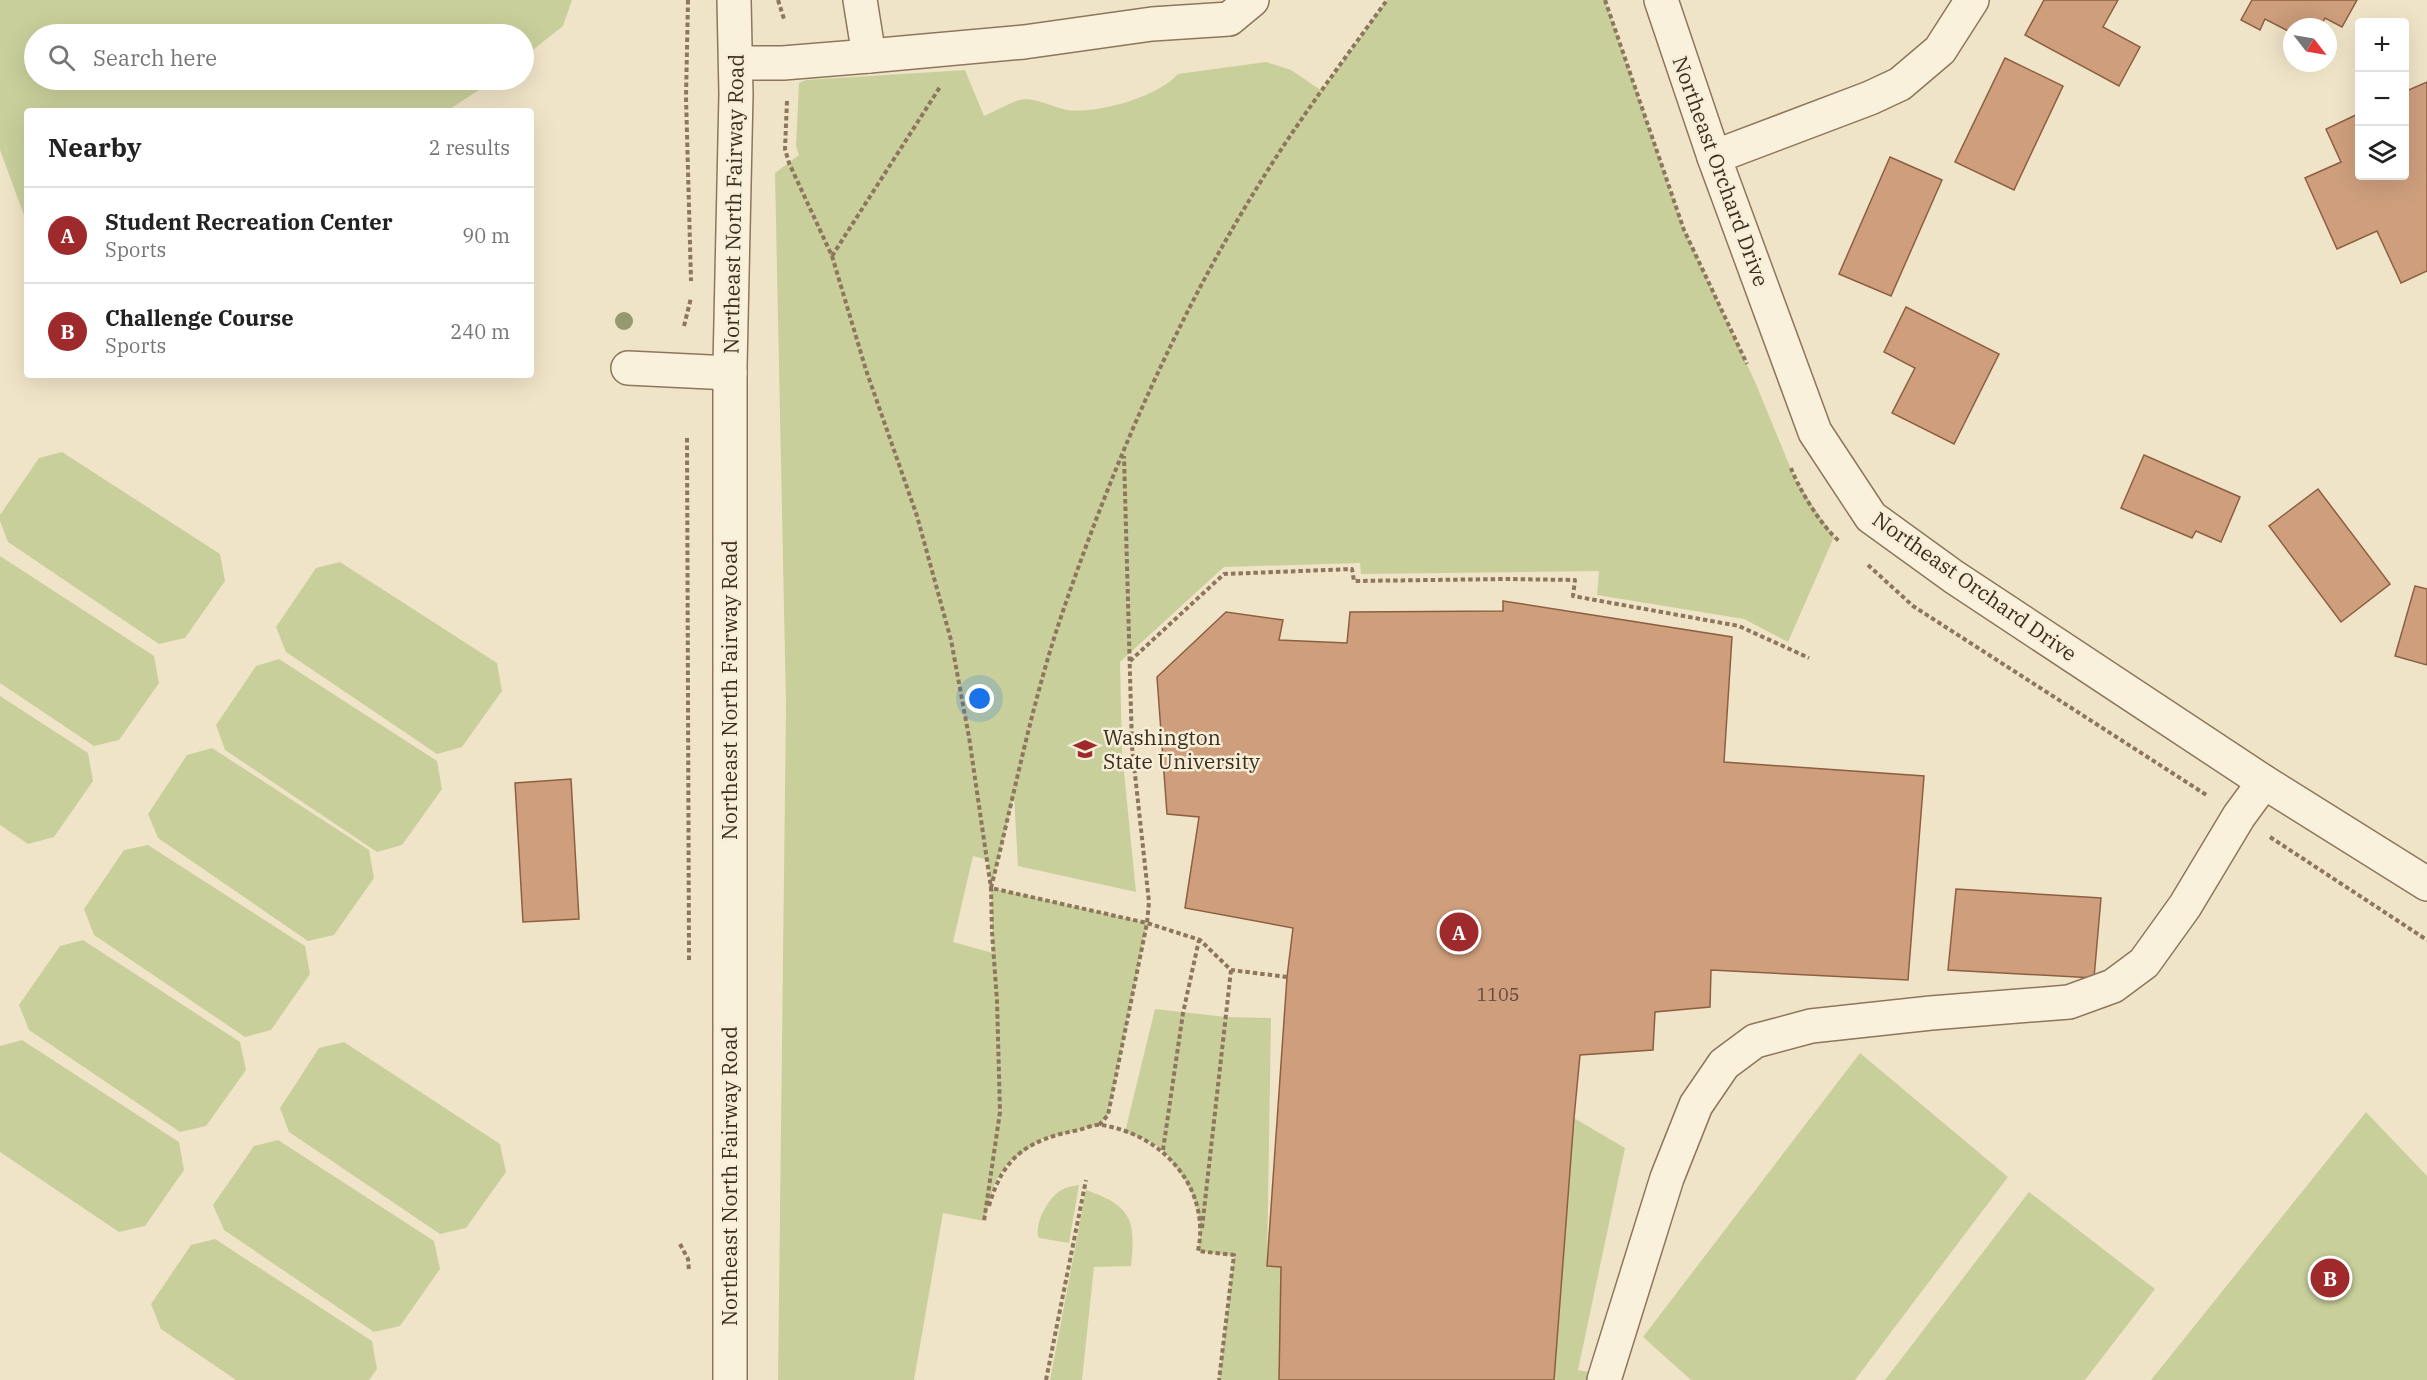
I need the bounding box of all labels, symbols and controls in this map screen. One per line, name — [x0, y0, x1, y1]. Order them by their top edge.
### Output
north arrow — [2283, 18, 2337, 72]
map controls — [2355, 18, 2409, 180]
button: + — [2355, 18, 2409, 72]
search box — [24, 24, 534, 90]
icon: search — [45, 41, 78, 74]
text: Search here — [93, 43, 217, 72]
street label: Northeast Orchard Drive — [1666, 52, 1776, 290]
street label: Northeast North Fairway Road — [716, 53, 750, 354]
button: − — [2355, 72, 2409, 126]
button: layers — [2355, 126, 2409, 180]
text: Nearby — [48, 130, 142, 164]
text: 2 results — [429, 134, 510, 161]
text: Student Recreation Center — [105, 207, 393, 236]
text: A — [61, 222, 74, 249]
text: 90 m — [462, 222, 510, 249]
text: Sports — [105, 236, 166, 263]
text: Challenge Course — [105, 303, 294, 332]
text: B — [60, 318, 75, 345]
text: 240 m — [450, 318, 510, 345]
text: Sports — [105, 332, 166, 359]
street label: Northeast Orchard Drive — [1867, 505, 2083, 667]
street label: Northeast North Fairway Road — [715, 540, 743, 840]
your location — [965, 684, 994, 713]
place label: Washington State University — [1103, 723, 1261, 775]
school or university icon: Washington State University — [1072, 736, 1098, 762]
pin: A — [1440, 910, 1478, 954]
house number: 1105 — [1476, 983, 1520, 1006]
street label: Northeast North Fairway Road — [715, 1026, 743, 1326]
pin: B — [2310, 1256, 2350, 1300]

